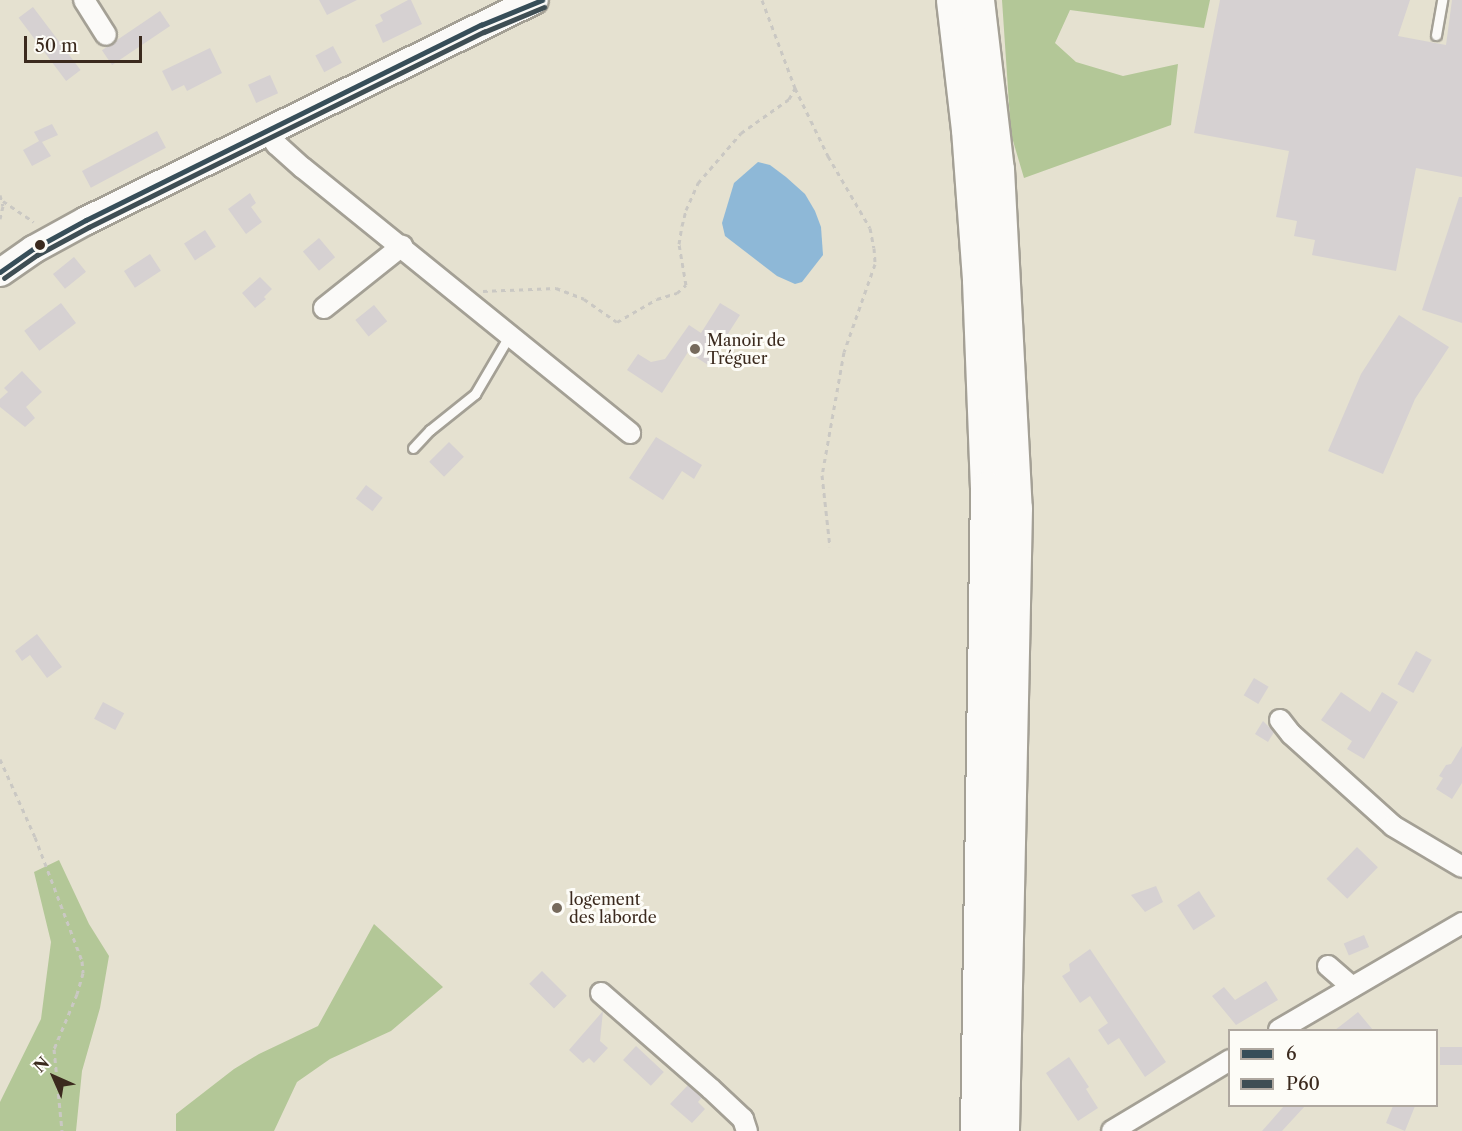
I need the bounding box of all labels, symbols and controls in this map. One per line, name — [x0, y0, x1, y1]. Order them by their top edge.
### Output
scale bar — [27, 24, 146, 62]
text: 50 m — [35, 35, 78, 57]
unlabelled marker — [34, 239, 46, 251]
place label: Manoir de Tréguer — [707, 330, 786, 368]
marker: Manoir de Tréguer — [688, 342, 702, 356]
place label: logement des laborde — [569, 889, 657, 927]
marker: logement des laborde — [550, 901, 564, 915]
legend — [1228, 1029, 1438, 1107]
text: 6 — [1286, 1043, 1297, 1065]
north arrow — [24, 1047, 84, 1107]
text: N — [29, 1052, 53, 1076]
text: P60 — [1286, 1073, 1320, 1095]

